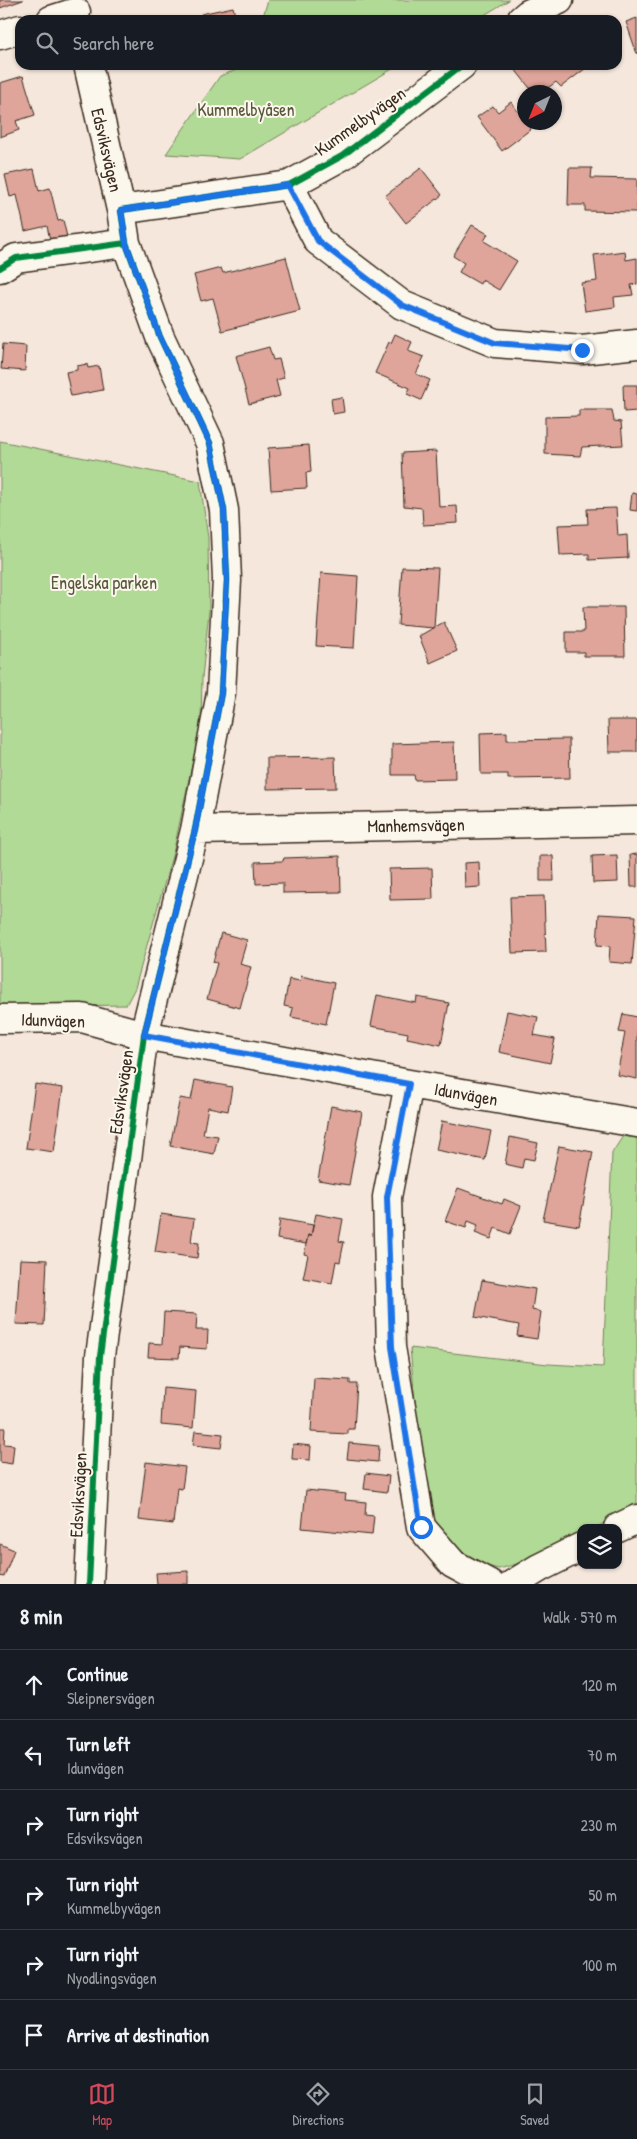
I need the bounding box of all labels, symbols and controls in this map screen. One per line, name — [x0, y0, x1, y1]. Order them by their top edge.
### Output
search box — [15, 15, 622, 70]
icon: search — [33, 29, 61, 57]
text: Search here — [73, 30, 154, 56]
street label: Kummelbyvägen — [310, 80, 410, 162]
north arrow — [517, 85, 562, 130]
park label: Kummelbyåsen — [197, 97, 295, 122]
street label: Edsviksvägen — [85, 106, 129, 194]
route end — [571, 339, 594, 362]
park label: Engelska parken — [51, 570, 157, 595]
street label: Manhemsvägen — [367, 812, 465, 838]
street label: Idunvägen — [21, 1006, 85, 1034]
street label: Edsviksvägen — [103, 1048, 139, 1136]
street label: Idunvägen — [432, 1076, 500, 1112]
street label: Edsviksvägen — [63, 1452, 93, 1538]
route start — [410, 1516, 433, 1539]
map controls — [577, 1524, 622, 1569]
button: layers — [577, 1524, 622, 1569]
text: 8 min — [20, 1602, 62, 1631]
text: Walk · 570 m — [543, 1606, 617, 1628]
text: Continue — [67, 1661, 128, 1687]
icon: ahead — [20, 1671, 48, 1699]
text: 120 m — [582, 1674, 617, 1696]
text: Sleipnersvägen — [67, 1687, 155, 1709]
text: Turn left — [67, 1731, 130, 1757]
icon: left — [20, 1741, 48, 1769]
text: 70 m — [587, 1744, 617, 1766]
text: Idunvägen — [67, 1757, 124, 1779]
text: Turn right — [67, 1801, 138, 1827]
icon: right — [20, 1811, 48, 1839]
text: 230 m — [581, 1814, 617, 1836]
text: Edsviksvägen — [67, 1827, 143, 1849]
text: Turn right — [67, 1871, 138, 1897]
icon: right — [20, 1881, 48, 1909]
text: 50 m — [589, 1884, 617, 1906]
text: Kummelbyvägen — [67, 1897, 161, 1919]
text: Turn right — [67, 1941, 138, 1967]
icon: right — [20, 1951, 48, 1979]
text: 100 m — [582, 1954, 617, 1976]
text: Nyodlingsvägen — [67, 1967, 157, 1989]
icon: arrive — [20, 2021, 48, 2049]
text: Arrive at destination — [67, 2022, 209, 2048]
tab: Map — [88, 2080, 116, 2129]
tab: Directions — [292, 2080, 344, 2129]
tab: Saved — [520, 2080, 549, 2129]

